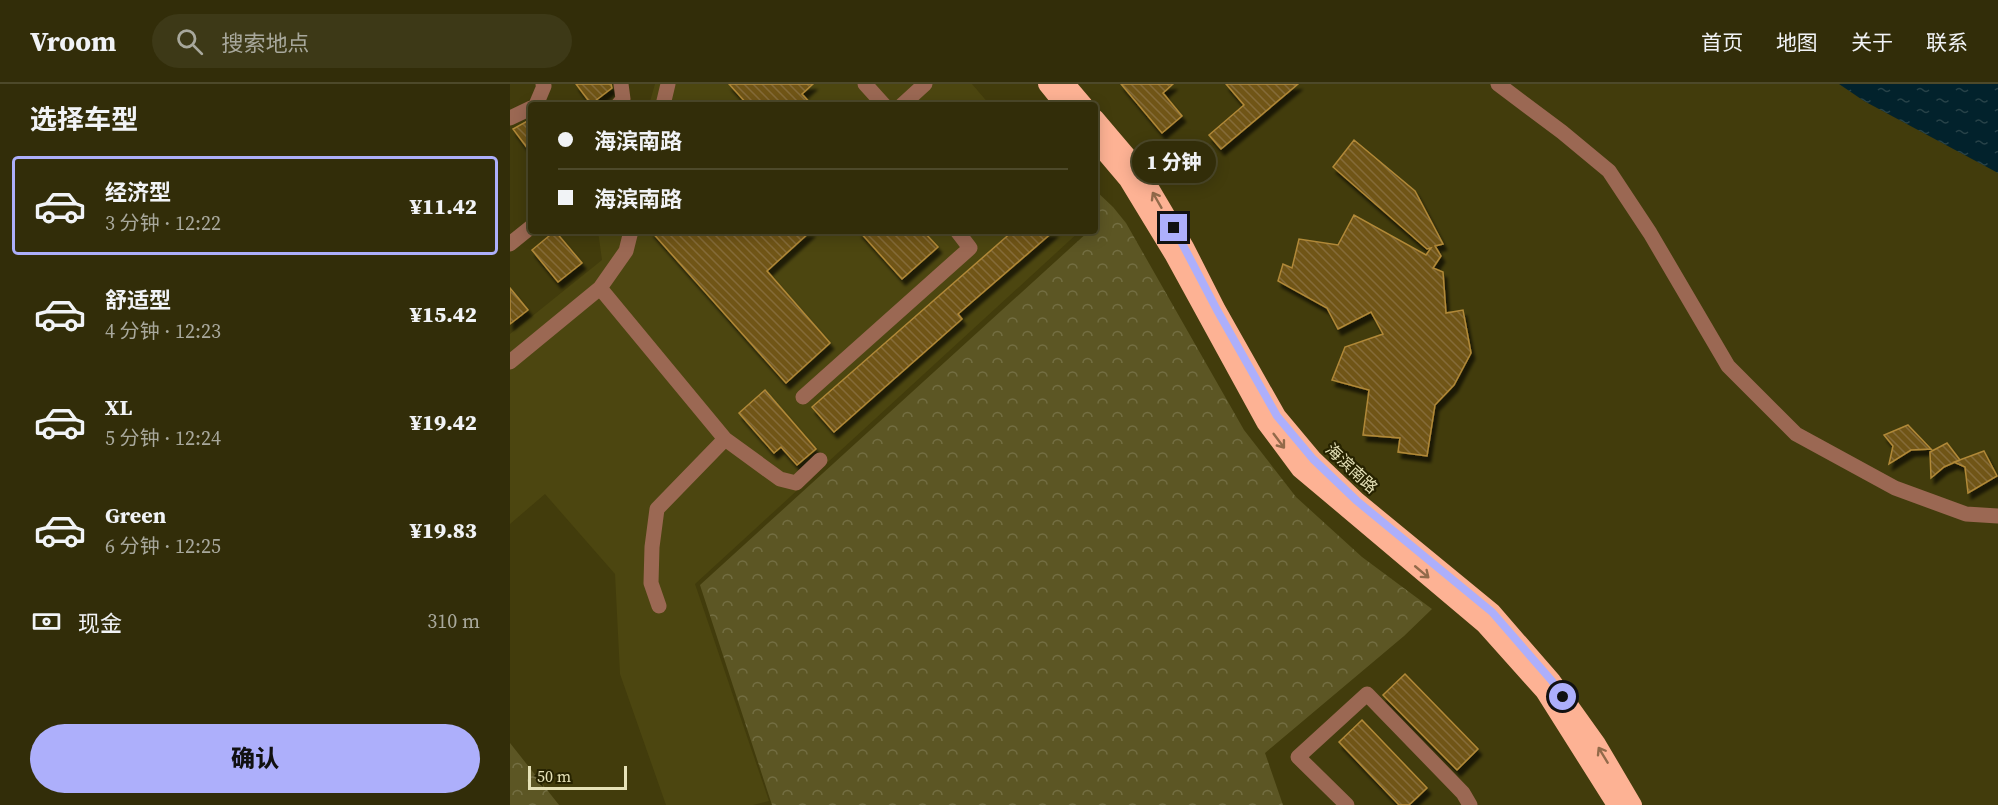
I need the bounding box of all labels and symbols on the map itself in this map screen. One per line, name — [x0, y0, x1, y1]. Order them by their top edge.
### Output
callout: 1 分钟 — [1132, 141, 1216, 183]
one-way arrow — [1151, 192, 1163, 209]
route end — [1160, 214, 1187, 241]
one-way arrow — [1273, 432, 1285, 448]
street label: 海滨南路 — [1321, 438, 1383, 498]
one-way arrow — [1414, 565, 1429, 579]
route start — [1549, 683, 1576, 710]
one-way arrow — [1597, 747, 1609, 764]
scale bar — [528, 763, 627, 790]

